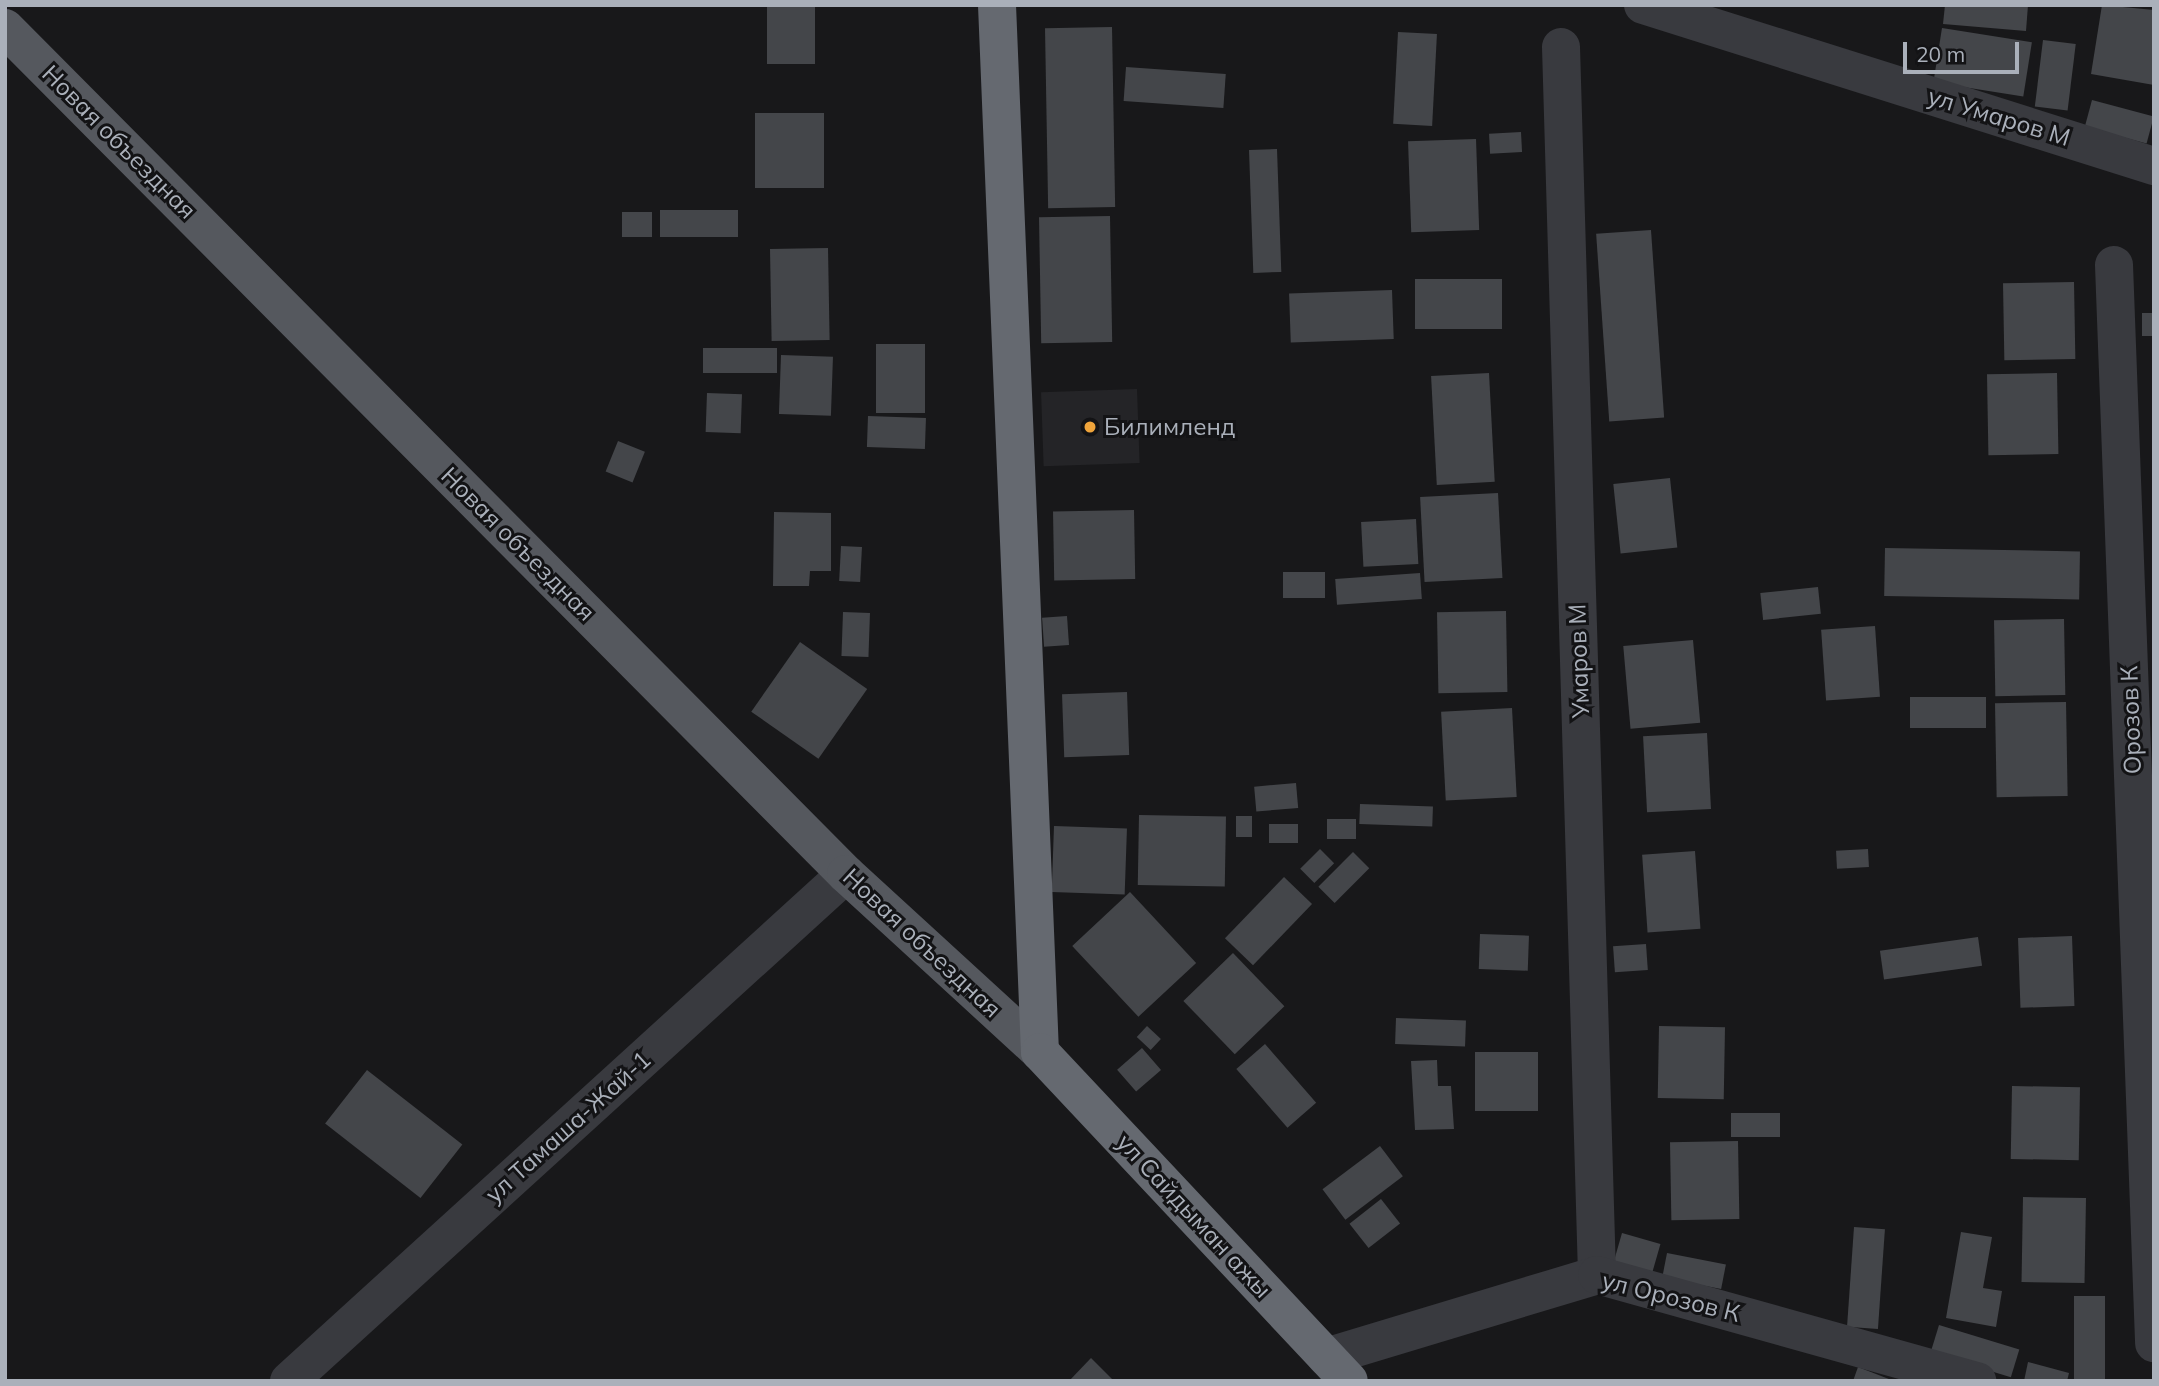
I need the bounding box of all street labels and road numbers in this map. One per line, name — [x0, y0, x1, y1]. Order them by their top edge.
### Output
street label: Новая объездная — [36, 59, 202, 225]
street label: ул Умаров М — [1925, 82, 2073, 152]
street label: Новая объездная — [435, 461, 601, 627]
street label: Умаров М — [1563, 603, 1595, 719]
street label: Орозов К — [2115, 665, 2147, 775]
street label: Новая объездная — [837, 862, 1007, 1024]
street label: ул Тамаша-Жай-1 — [479, 1045, 657, 1209]
street label: ул Сайдыман ажы — [1111, 1128, 1277, 1304]
street label: ул Орозов К — [1599, 1266, 1743, 1328]

